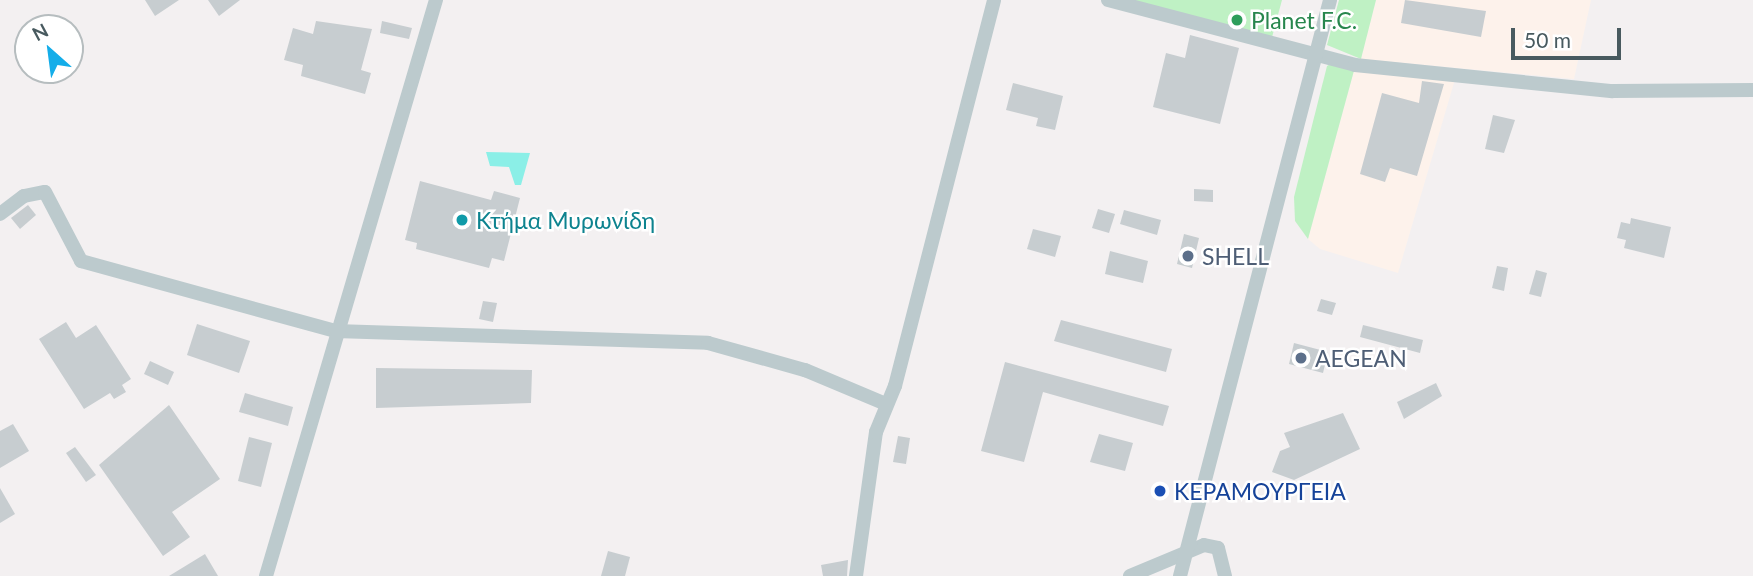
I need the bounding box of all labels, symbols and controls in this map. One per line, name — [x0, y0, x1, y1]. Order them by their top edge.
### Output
place label: Planet F.C. — [1251, 6, 1357, 34]
marker: Planet F.C. — [1229, 12, 1245, 28]
north arrow — [14, 14, 84, 84]
scale bar — [1515, 14, 1625, 58]
text: N — [28, 18, 52, 45]
text: 50 m — [1524, 27, 1571, 52]
place label: Κτήμα Μυρωνίδη — [476, 206, 655, 234]
marker: Κτήμα Μυρωνίδη — [454, 212, 470, 228]
place label: SHELL — [1202, 242, 1269, 270]
marker: SHELL — [1180, 248, 1196, 264]
place label: AEGEAN — [1315, 344, 1407, 372]
marker: AEGEAN — [1293, 350, 1309, 366]
place label: ΚΕΡΑΜΟΥΡΓΕΙΑ — [1174, 477, 1346, 505]
marker: ΚΕΡΑΜΟΥΡΓΕΙΑ — [1152, 483, 1168, 499]

